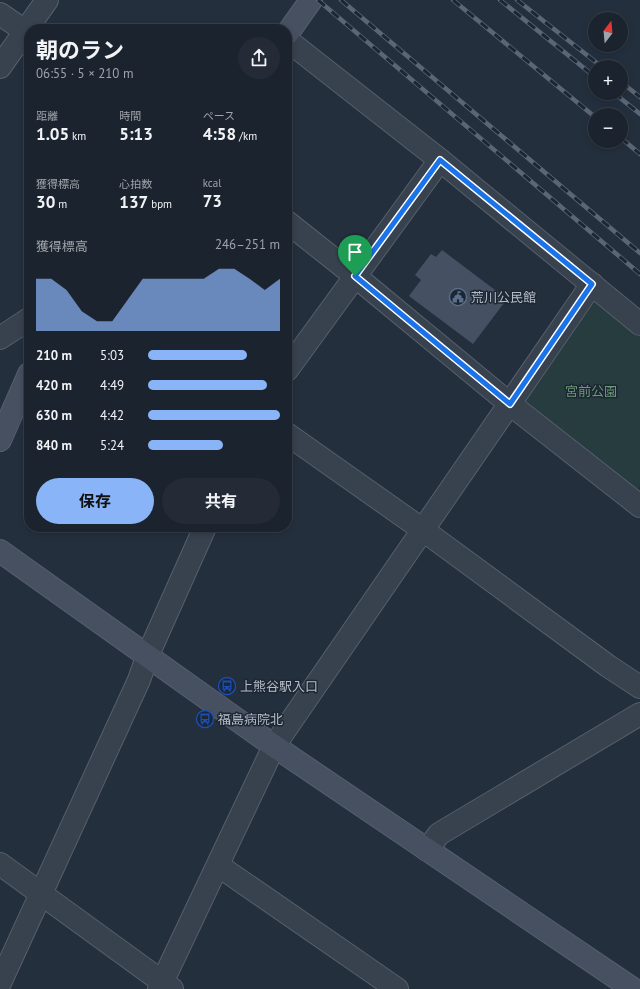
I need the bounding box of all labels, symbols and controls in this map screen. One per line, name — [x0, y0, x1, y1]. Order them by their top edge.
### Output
north arrow — [588, 12, 628, 52]
map controls — [588, 12, 628, 148]
text: 朝のラン — [36, 36, 124, 64]
button: share — [238, 37, 280, 79]
button: + — [588, 60, 628, 100]
text: 06:55 · 5 × 210 m — [36, 65, 133, 82]
button: − — [588, 108, 628, 148]
text: 距離 — [36, 109, 58, 123]
text: 時間 — [119, 109, 141, 123]
text: ペース — [203, 109, 235, 123]
text: 1.05 — [36, 123, 69, 145]
text: 5:13 — [119, 123, 153, 145]
text: 4:58 — [203, 123, 236, 145]
text: km — [69, 129, 86, 143]
text: /km — [236, 129, 257, 143]
text: kcal — [203, 176, 221, 190]
text: 獲得標高 — [36, 177, 80, 191]
text: 心拍数 — [119, 177, 152, 191]
text: 73 — [203, 190, 222, 212]
text: 30 — [36, 191, 55, 213]
text: 137 — [119, 191, 148, 213]
text: m — [55, 197, 67, 211]
text: bpm — [148, 197, 172, 211]
pin — [338, 235, 372, 276]
text: 246–251 m — [215, 236, 280, 253]
text: 獲得標高 — [36, 238, 88, 255]
icon: arrive — [344, 241, 366, 263]
public building icon: 荒川公民館 — [448, 287, 468, 307]
place label: 荒川公民館 — [471, 289, 536, 306]
text: 210 m — [36, 347, 72, 364]
text: 5:03 — [100, 347, 124, 364]
text: 420 m — [36, 377, 72, 394]
text: 4:49 — [100, 377, 124, 394]
park label: 宮前公園 — [565, 383, 617, 400]
text: 630 m — [36, 407, 72, 424]
text: 4:42 — [100, 407, 124, 424]
text: 840 m — [36, 437, 72, 454]
text: 5:24 — [100, 437, 124, 454]
button: 保存 — [36, 478, 154, 524]
button: 共有 — [162, 478, 280, 524]
bus stop icon: 上熊谷駅入口 — [217, 676, 237, 696]
place label: 上熊谷駅入口 — [240, 678, 318, 695]
bus stop icon: 福島病院北 — [195, 709, 215, 729]
place label: 福島病院北 — [218, 711, 283, 728]

